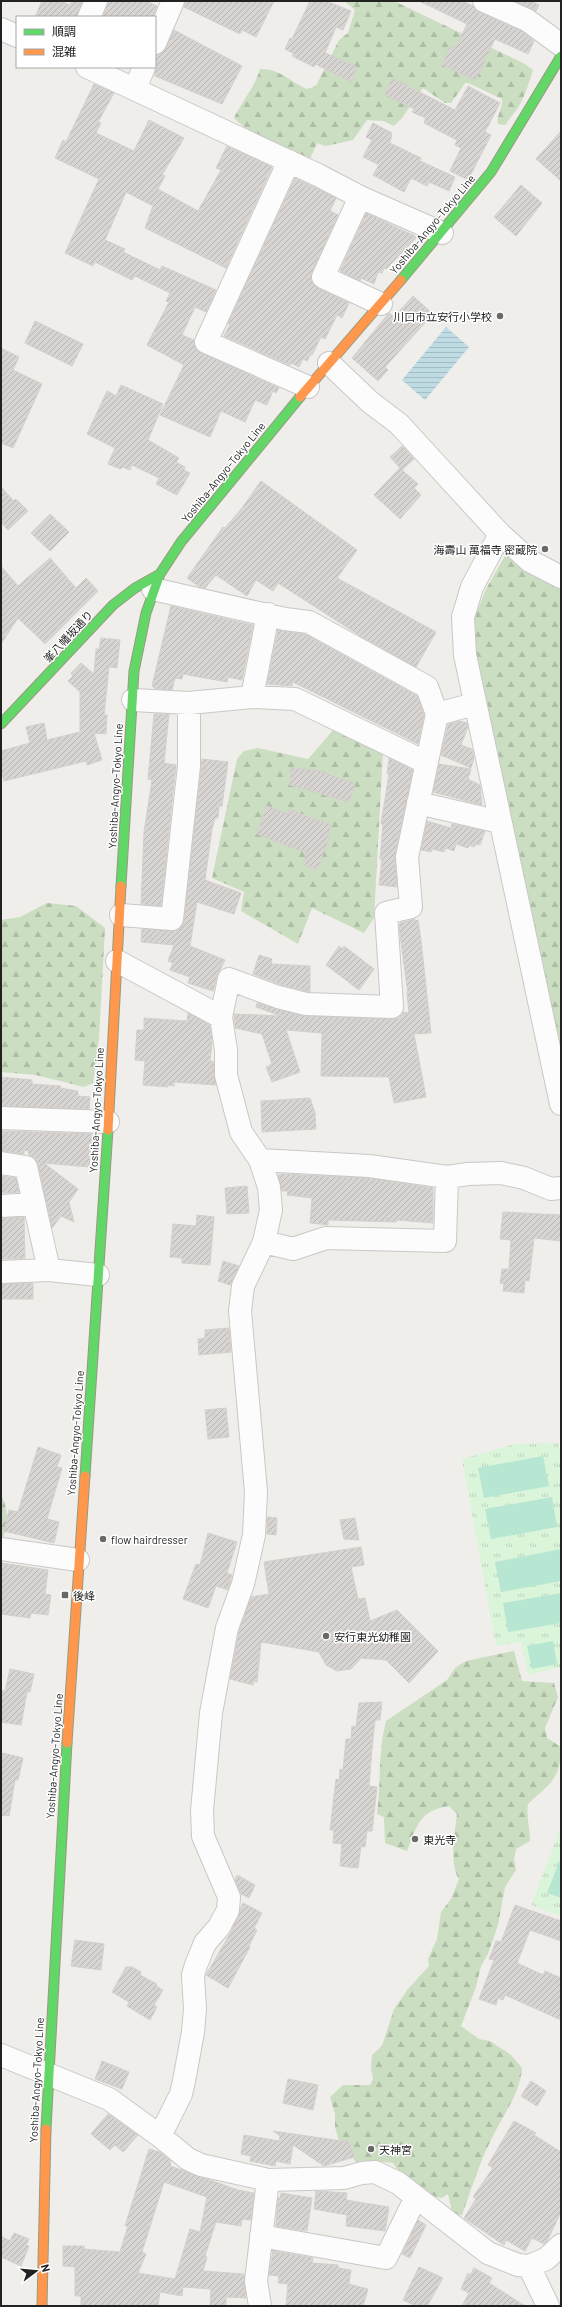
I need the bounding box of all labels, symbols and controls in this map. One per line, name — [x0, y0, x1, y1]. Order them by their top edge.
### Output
legend — [16, 16, 156, 68]
text: 順調 — [52, 24, 76, 38]
text: 混雑 — [52, 44, 76, 58]
street label: Yoshiba-Angyo-Tokyo Line — [387, 172, 477, 276]
place label: 川口市立安行小学校 — [393, 310, 492, 323]
marker: 川口市立安行小学校 — [495, 311, 505, 321]
street label: Yoshiba-Angyo-Tokyo Line — [178, 419, 268, 525]
place label: 海壽山 萬福寺 密蔵院 — [434, 543, 537, 556]
marker: 海壽山 萬福寺 密蔵院 — [540, 544, 550, 554]
street label: 峯八幡坂通り — [41, 607, 95, 665]
street label: Yoshiba-Angyo-Tokyo Line — [105, 723, 125, 849]
street label: Yoshiba-Angyo-Tokyo Line — [86, 1047, 106, 1173]
street label: Yoshiba-Angyo-Tokyo Line — [64, 1370, 86, 1496]
place label: flow hairdresser — [111, 1533, 188, 1546]
marker: flow hairdresser — [98, 1534, 108, 1544]
place label: 後峰 — [73, 1589, 95, 1602]
marker: 後峰 — [60, 1590, 70, 1600]
place label: 安行東光幼稚園 — [334, 1630, 411, 1643]
marker: 安行東光幼稚園 — [321, 1631, 331, 1641]
street label: Yoshiba-Angyo-Tokyo Line — [43, 1693, 65, 1819]
place label: 東光寺 — [423, 1833, 456, 1846]
marker: 東光寺 — [410, 1834, 420, 1844]
street label: Yoshiba-Angyo-Tokyo Line — [26, 2017, 46, 2143]
place label: 天神宮 — [379, 2143, 412, 2156]
marker: 天神宮 — [366, 2144, 376, 2154]
north arrow — [16, 2251, 56, 2291]
text: N — [39, 2263, 53, 2273]

